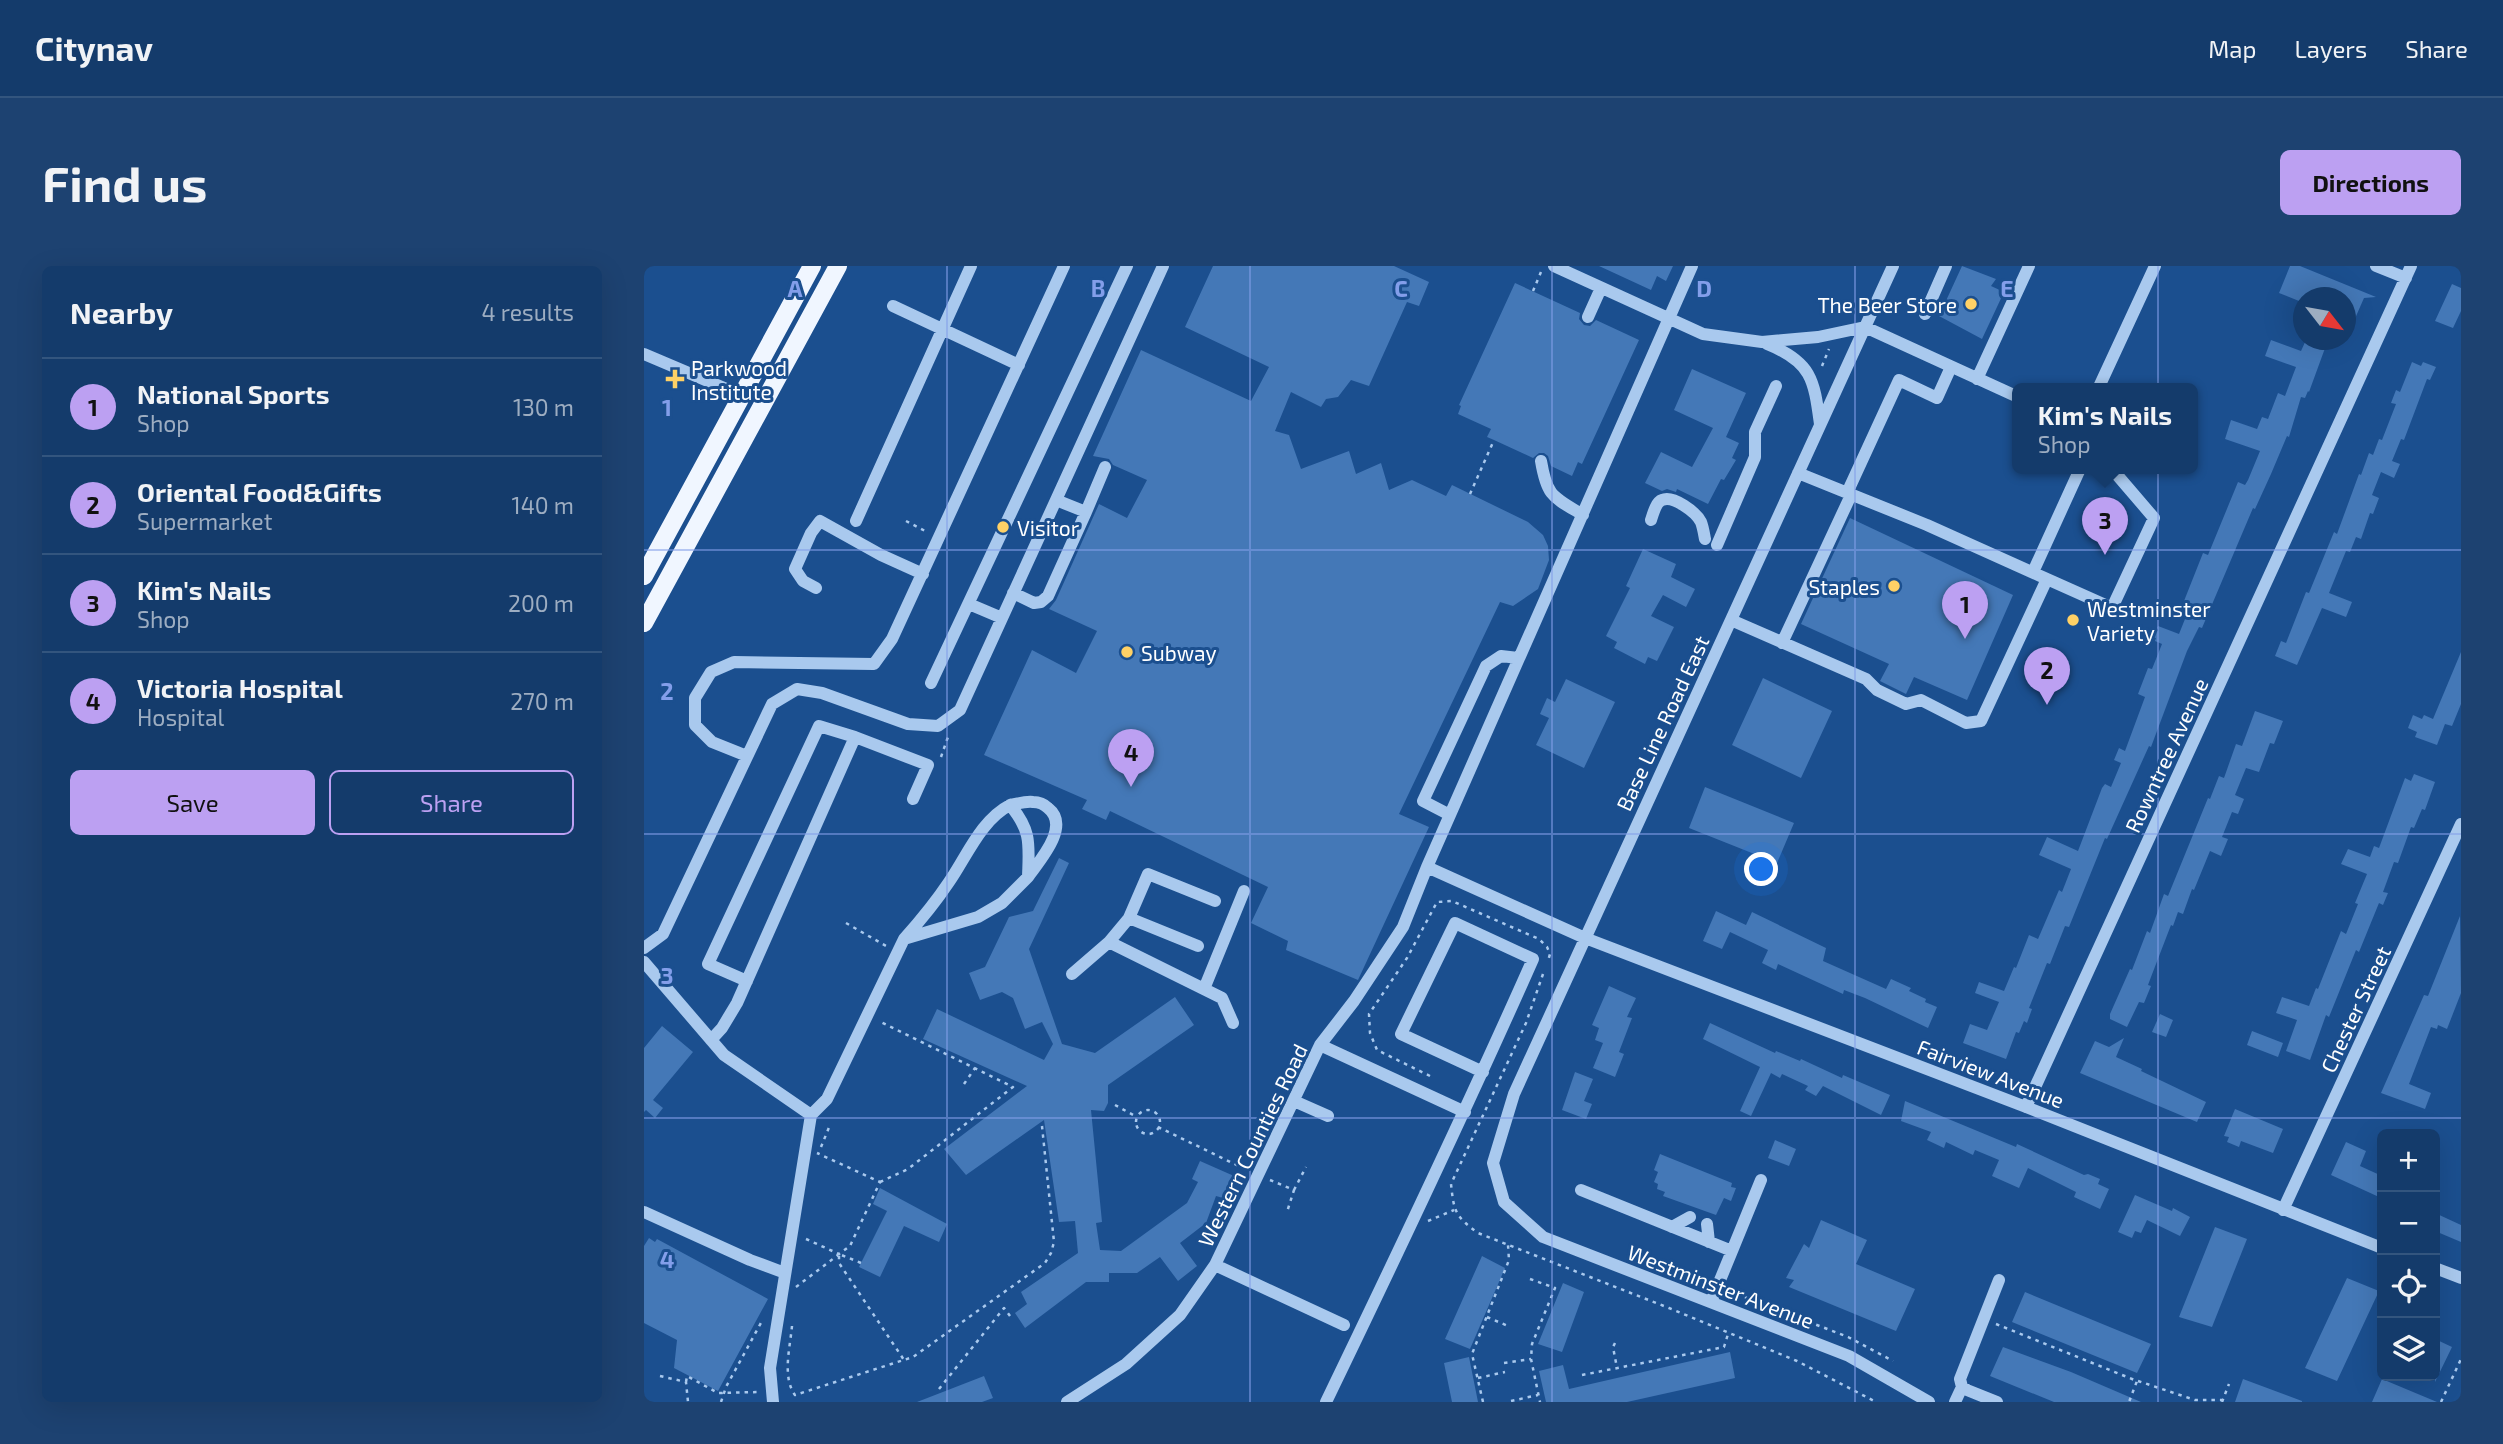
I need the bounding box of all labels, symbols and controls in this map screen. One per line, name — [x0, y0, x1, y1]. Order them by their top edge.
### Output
text: Citynav — [35, 28, 153, 68]
text: Map — [2208, 34, 2256, 63]
text: Layers — [2294, 34, 2367, 63]
text: Share — [2405, 34, 2468, 63]
button: Directions — [2280, 150, 2461, 215]
text: Find us — [42, 153, 207, 212]
text: A — [787, 274, 803, 302]
text: B — [1091, 274, 1105, 302]
text: C — [1394, 274, 1408, 302]
text: D — [1696, 274, 1712, 302]
text: E — [2000, 274, 2014, 302]
north arrow — [2293, 287, 2356, 350]
place label: The Beer Store — [1817, 292, 1957, 317]
text: Nearby — [70, 294, 173, 330]
marker: The Beer Store — [1963, 296, 1979, 312]
text: 4 results — [482, 298, 574, 326]
place label: Parkwood Institute — [691, 355, 787, 404]
marker: Parkwood Institute — [665, 369, 685, 389]
text: National Sports — [137, 378, 330, 409]
popup — [2012, 383, 2198, 474]
text: 1 — [88, 393, 98, 421]
text: 130 m — [513, 393, 574, 421]
text: 1 — [662, 393, 672, 421]
text: Kim's Nails — [2038, 399, 2172, 430]
text: Shop — [137, 409, 190, 437]
text: Shop — [2038, 430, 2090, 458]
text: Oriental Food&Gifts — [137, 476, 382, 507]
text: 2 — [86, 491, 100, 519]
text: 140 m — [512, 491, 574, 519]
pin: 3 — [2082, 497, 2128, 555]
text: Supermarket — [137, 507, 272, 535]
place label: Visitor — [1017, 515, 1080, 540]
marker: Visitor — [995, 519, 1011, 535]
text: Kim's Nails — [137, 574, 271, 605]
place label: Staples — [1808, 574, 1880, 599]
marker: Staples — [1886, 578, 1902, 594]
pin: 1 — [1942, 581, 1988, 639]
text: 3 — [86, 589, 100, 617]
text: 200 m — [508, 589, 574, 617]
place label: Westminster Variety — [2087, 596, 2211, 645]
text: Shop — [137, 605, 190, 633]
marker: Westminster Variety — [2065, 612, 2081, 628]
street label: Base Line Road East — [1610, 631, 1714, 815]
place label: Subway — [1141, 640, 1217, 665]
marker: Subway — [1119, 644, 1135, 660]
pin: 2 — [2024, 647, 2070, 705]
text: Victoria Hospital — [137, 672, 343, 703]
street label: Rowntree Avenue — [2119, 674, 2213, 836]
text: 2 — [660, 677, 674, 705]
text: 4 — [86, 687, 100, 715]
text: 270 m — [510, 687, 574, 715]
text: Hospital — [137, 703, 224, 731]
pin: 4 — [1108, 729, 1154, 787]
button: Save — [70, 770, 315, 835]
button: Share — [329, 770, 574, 835]
your location — [1744, 852, 1778, 886]
street label: Chester Street — [2315, 942, 2395, 1076]
text: 3 — [660, 961, 674, 989]
street label: Fairview Avenue — [1914, 1034, 2068, 1112]
street label: Western Counties Road — [1192, 1040, 1312, 1250]
map controls — [2377, 1129, 2440, 1381]
button: + — [2377, 1129, 2440, 1192]
button: − — [2377, 1192, 2440, 1255]
street label: Westminster Avenue — [1624, 1239, 1818, 1333]
text: 4 — [660, 1245, 674, 1273]
button: locate — [2377, 1255, 2440, 1318]
button: layers — [2377, 1318, 2440, 1381]

